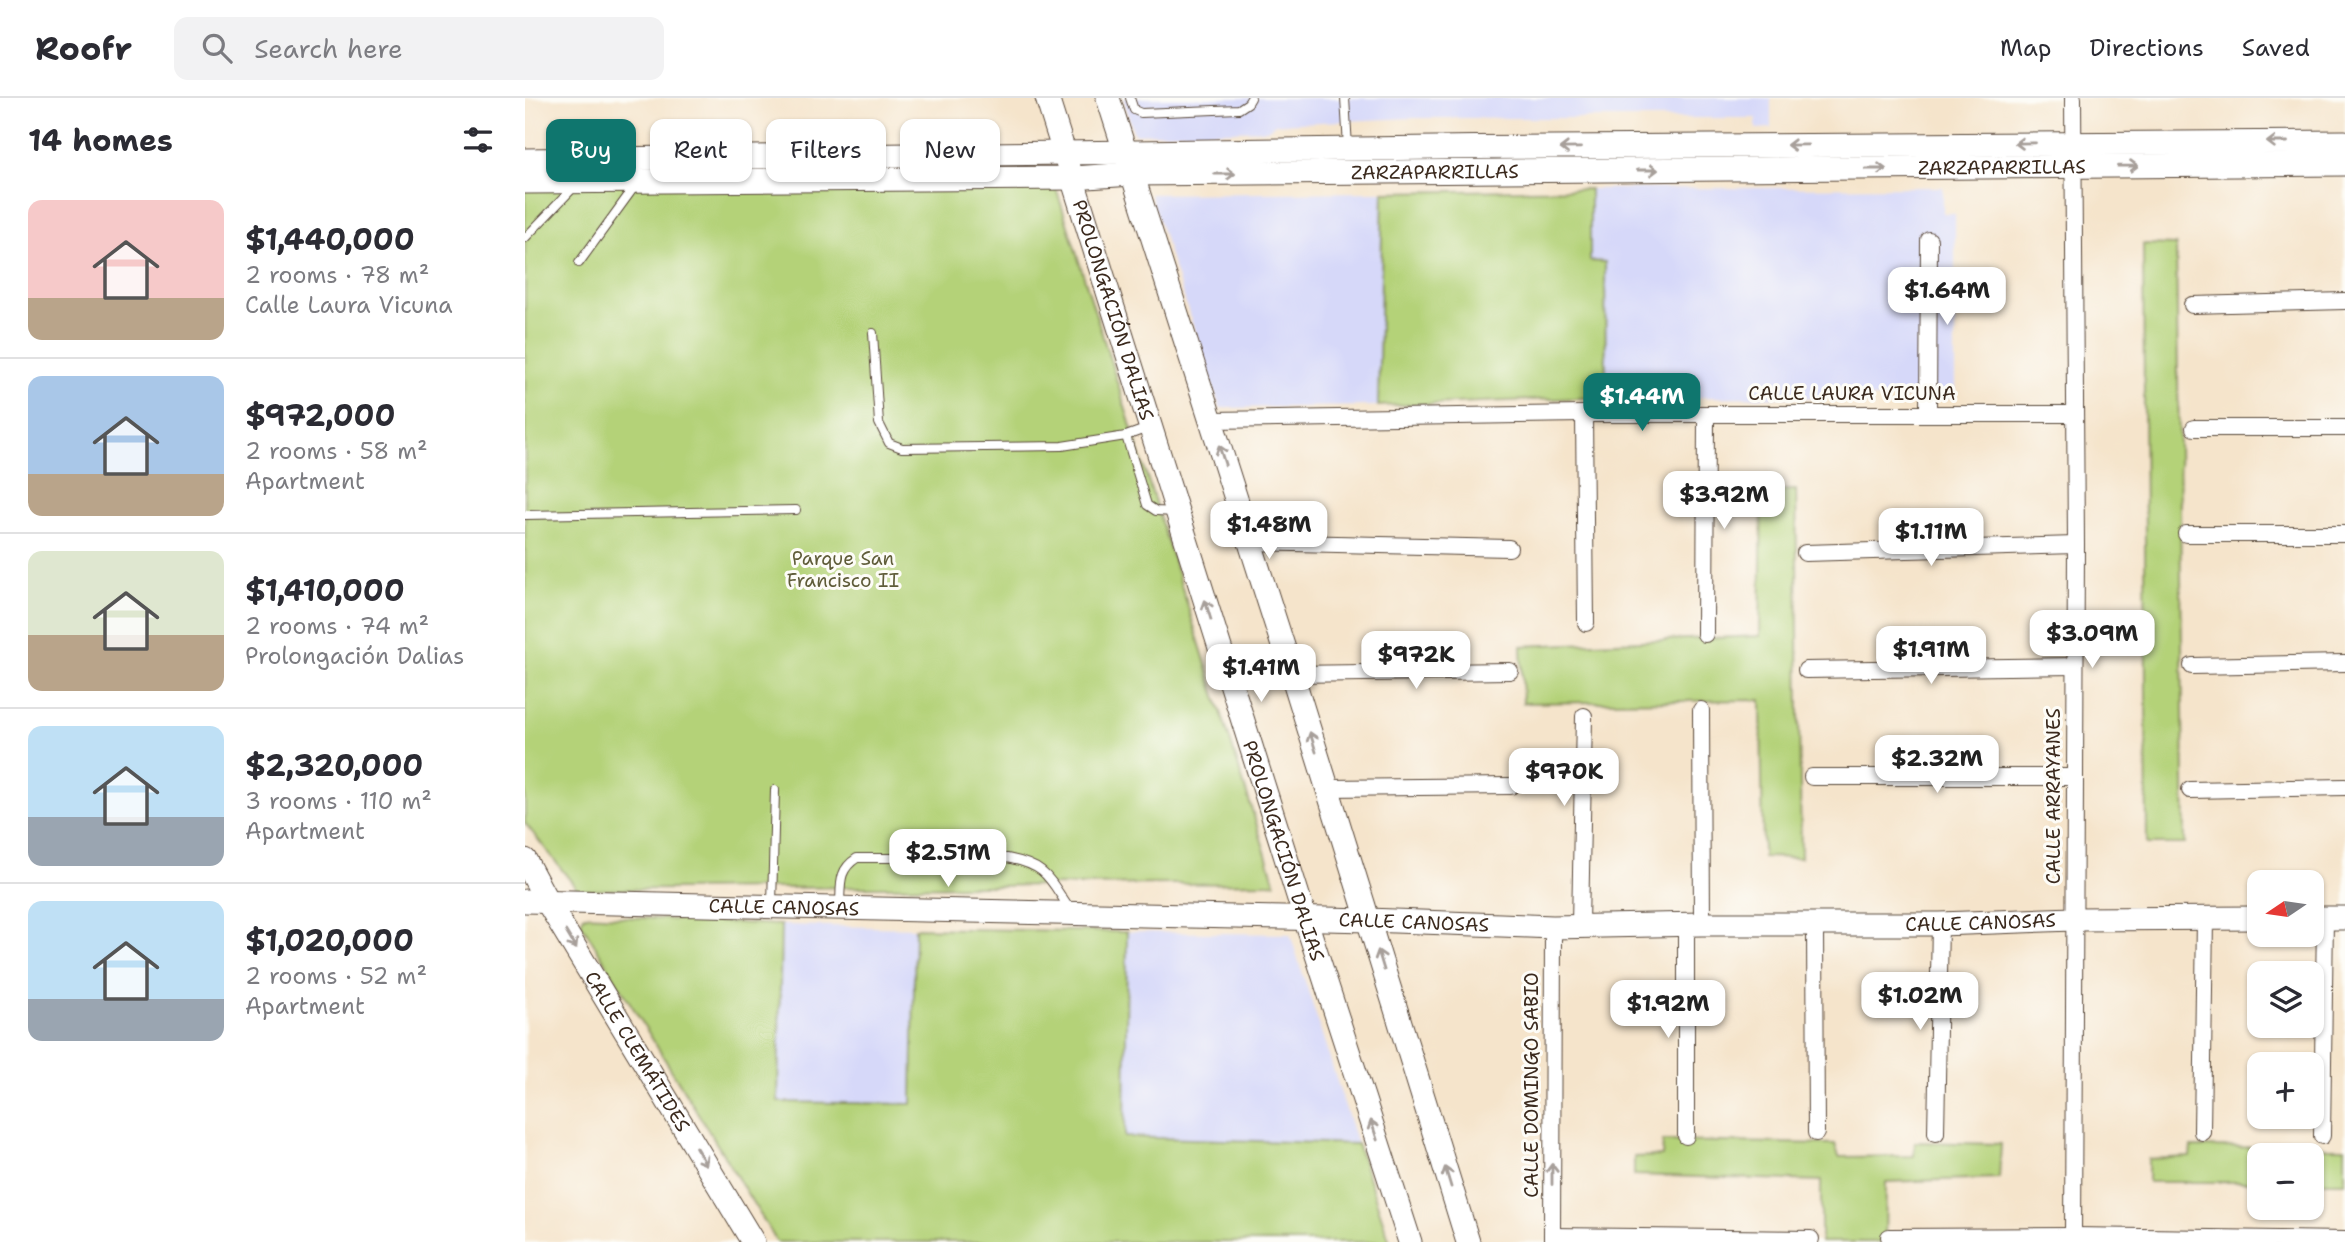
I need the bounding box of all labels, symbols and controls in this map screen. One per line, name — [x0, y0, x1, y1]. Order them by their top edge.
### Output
search box — [174, 17, 664, 80]
text: Roofr — [35, 26, 132, 71]
icon: search — [198, 29, 236, 67]
text: Search here — [254, 31, 403, 66]
text: Map — [2000, 32, 2051, 64]
text: Directions — [2089, 32, 2204, 64]
text: Saved — [2242, 32, 2310, 64]
chip: Buy — [546, 119, 636, 182]
chip: Rent — [650, 119, 752, 182]
chip: Filters — [766, 119, 886, 182]
chip: New — [900, 119, 1000, 182]
text: 14 homes — [28, 120, 173, 161]
icon: filters — [459, 121, 497, 159]
one-way arrow — [2266, 135, 2289, 149]
one-way arrow — [2014, 136, 2037, 149]
one-way arrow — [1786, 138, 1809, 152]
one-way arrow — [1559, 141, 1582, 154]
street label: ZARZAPARRILLAS — [1918, 154, 2086, 180]
street label: ZARZAPARRILLAS — [1351, 158, 1519, 185]
one-way arrow — [2116, 160, 2139, 173]
one-way arrow — [1864, 162, 1887, 176]
one-way arrow — [1636, 164, 1659, 177]
one-way arrow — [1213, 167, 1236, 181]
street label: PROLONGACIÓN DALIAS — [1067, 196, 1160, 423]
text: $1,440,000 — [245, 219, 415, 260]
icon: home — [84, 228, 168, 312]
text: 2 rooms · 78 m² — [245, 260, 429, 290]
pin: $1.64M — [1890, 268, 2004, 327]
text: $1.64M — [1904, 275, 1990, 305]
text: Calle Laura Vicuna — [245, 290, 453, 320]
pin: $1.44M — [1585, 374, 1699, 433]
text: $1.44M — [1599, 381, 1685, 411]
street label: CALLE LAURA VICUNA — [1748, 381, 1956, 406]
text: $972,000 — [245, 395, 396, 436]
icon: home — [84, 404, 168, 488]
text: 2 rooms · 58 m² — [245, 436, 428, 466]
one-way arrow — [1215, 445, 1227, 467]
text: Apartment — [245, 466, 365, 496]
pin: $3.92M — [1667, 472, 1781, 531]
text: $3.92M — [1679, 479, 1769, 509]
pin: $1.48M — [1212, 502, 1326, 561]
pin: $1.11M — [1874, 508, 1988, 568]
text: $1.48M — [1226, 509, 1312, 539]
text: $1.11M — [1895, 516, 1967, 546]
park label: Parque San Francisco II — [787, 546, 899, 593]
text: $1,410,000 — [245, 570, 405, 611]
icon: home — [84, 579, 168, 663]
one-way arrow — [1201, 599, 1214, 621]
pin: $3.09M — [2035, 610, 2149, 670]
text: 2 rooms · 74 m² — [245, 611, 429, 641]
text: $3.09M — [2046, 618, 2138, 648]
pin: $1.91M — [1874, 626, 1988, 686]
pin: $972K — [1367, 632, 1465, 691]
text: $1.91M — [1892, 634, 1970, 664]
text: $972K — [1377, 639, 1455, 669]
text: Prolongación Dalias — [245, 641, 465, 671]
pin: $1.41M — [1204, 644, 1318, 704]
text: $1.41M — [1222, 652, 1300, 682]
street label: CALLE ARRAYANES — [2041, 708, 2066, 884]
one-way arrow — [1306, 732, 1319, 754]
pin: $2.32M — [1880, 736, 1994, 795]
street label: PROLONGACIÓN DALIAS — [1237, 737, 1331, 964]
text: $2.32M — [1891, 743, 1983, 773]
text: $2,320,000 — [245, 745, 423, 786]
pin: $970K — [1515, 748, 1613, 808]
icon: home — [84, 754, 168, 838]
text: $970K — [1525, 756, 1603, 786]
text: 3 rooms · 110 m² — [245, 786, 432, 816]
text: Apartment — [245, 816, 365, 846]
pin: $2.51M — [891, 830, 1005, 889]
text: $2.51M — [905, 837, 991, 867]
north arrow — [2247, 870, 2324, 947]
map controls — [2247, 870, 2324, 1220]
street label: CALLE CANOSAS — [708, 893, 859, 921]
street label: CALLE CANOSAS — [1338, 907, 1489, 937]
street label: CALLE CANOSAS — [1905, 907, 2056, 937]
text: $1,020,000 — [245, 920, 414, 961]
icon: home — [84, 929, 168, 1013]
one-way arrow — [565, 930, 579, 950]
one-way arrow — [1373, 949, 1386, 971]
text: 2 rooms · 52 m² — [245, 961, 427, 991]
button: layers — [2247, 961, 2324, 1038]
street label: CALLE CLEMÁTIDES — [579, 966, 696, 1136]
street label: CALLE DOMINGO SABIO — [1519, 972, 1544, 1198]
pin: $1.02M — [1863, 972, 1977, 1032]
text: $1.02M — [1877, 980, 1963, 1010]
pin: $1.92M — [1611, 981, 1725, 1040]
text: $1.92M — [1626, 988, 1710, 1018]
text: Apartment — [245, 991, 365, 1021]
button: + — [2247, 1052, 2324, 1129]
one-way arrow — [1367, 1120, 1379, 1142]
button: − — [2247, 1143, 2324, 1220]
one-way arrow — [695, 1145, 709, 1165]
one-way arrow — [1545, 1163, 1559, 1186]
one-way arrow — [1441, 1166, 1454, 1188]

